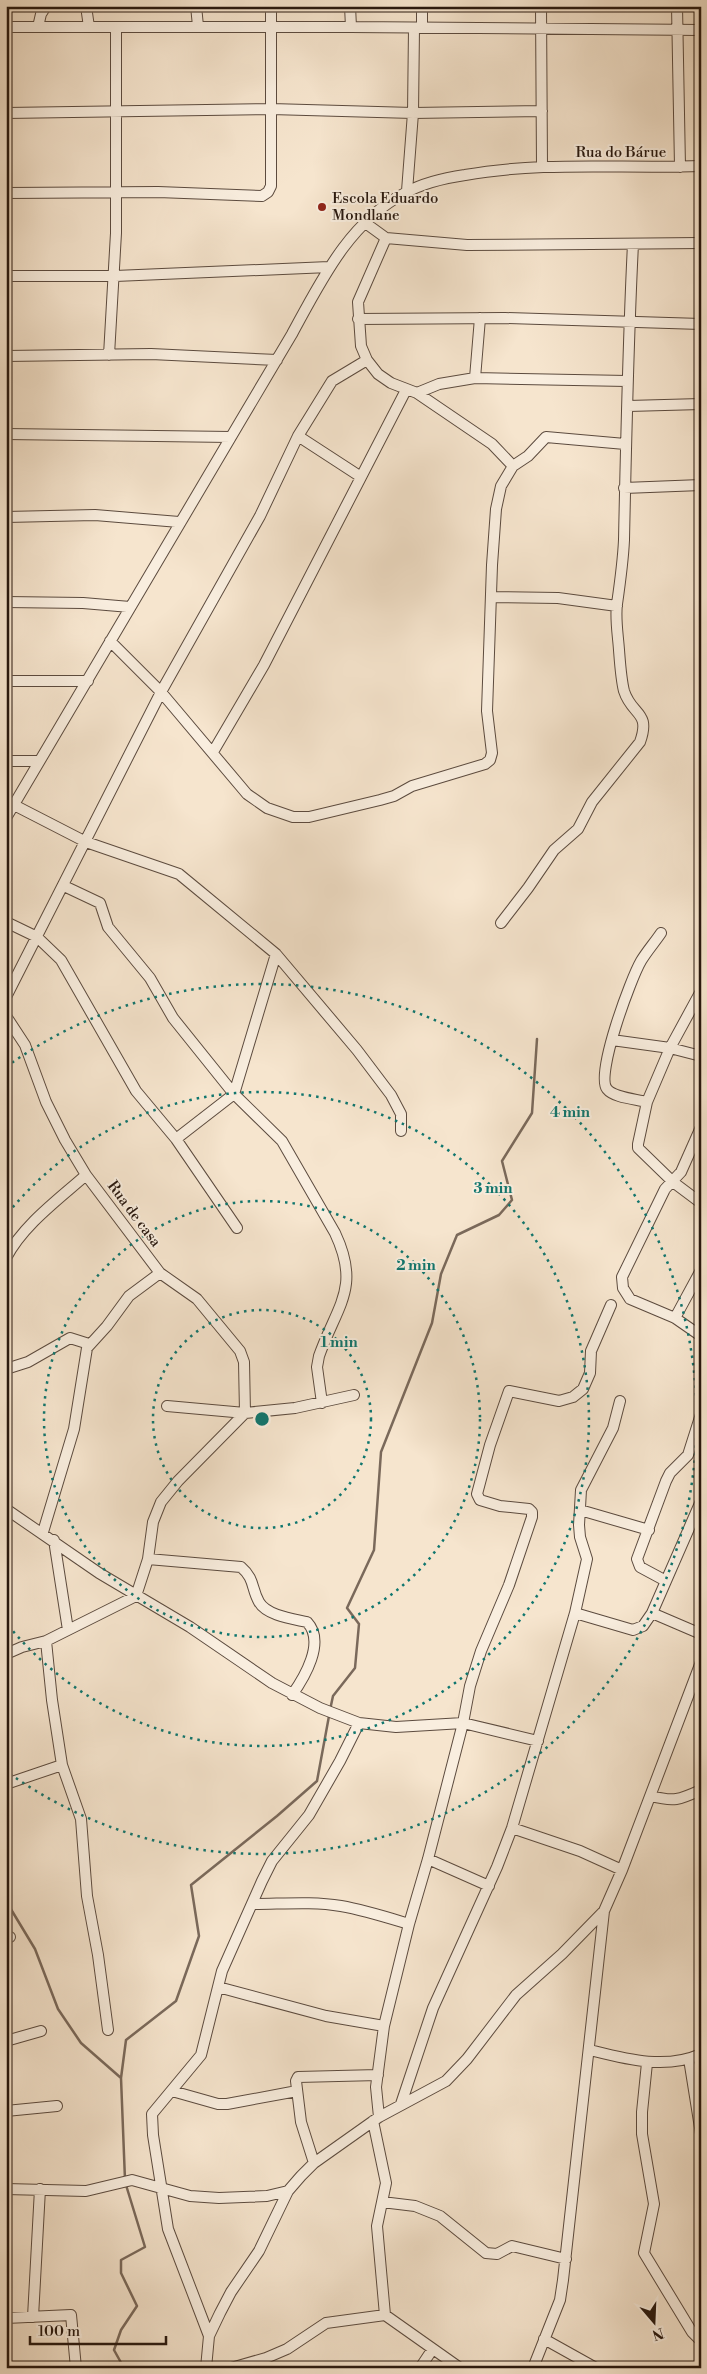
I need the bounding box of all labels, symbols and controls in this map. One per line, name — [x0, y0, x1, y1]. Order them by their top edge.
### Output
street label: Rua do Bárue — [576, 143, 666, 162]
place label: Escola Eduardo Mondlane — [332, 189, 438, 225]
marker: Escola Eduardo Mondlane — [316, 201, 328, 213]
text: 4 min — [550, 1103, 591, 1122]
street label: Rua de casa — [103, 1177, 165, 1251]
text: 3 min — [473, 1179, 513, 1198]
text: 2 min — [396, 1256, 436, 1275]
text: 1 min — [320, 1333, 358, 1352]
centre of rings — [253, 1410, 271, 1428]
north arrow — [630, 2296, 680, 2346]
scale bar — [30, 2314, 166, 2346]
text: 100 m — [38, 2322, 80, 2341]
text: N — [650, 2323, 666, 2344]

